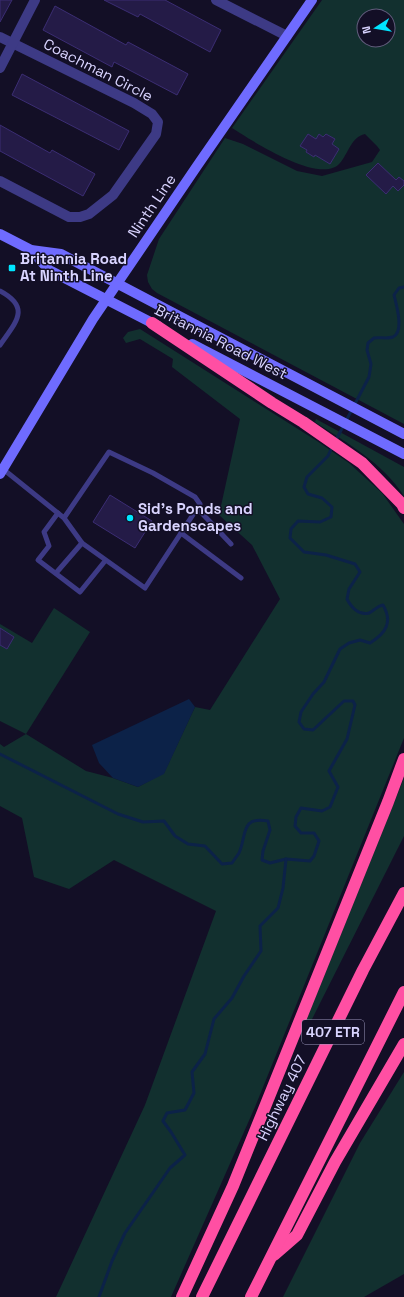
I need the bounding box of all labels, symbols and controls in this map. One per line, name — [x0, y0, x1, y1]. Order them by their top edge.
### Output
north arrow — [356, 8, 396, 48]
text: N — [359, 25, 374, 35]
street label: Coachman Circle — [40, 34, 156, 105]
street label: Ninth Line — [123, 170, 180, 241]
place label: Britannia Road At Ninth Line — [20, 249, 127, 285]
marker: Britannia Road At Ninth Line — [7, 263, 17, 273]
street label: Britannia Road West — [152, 300, 291, 383]
place label: Sid's Ponds and Gardenscapes — [138, 499, 253, 535]
marker: Sid's Ponds and Gardenscapes — [125, 513, 135, 523]
road number: 407 ETR — [302, 1020, 364, 1044]
street label: Highway 407 — [253, 1052, 310, 1144]

